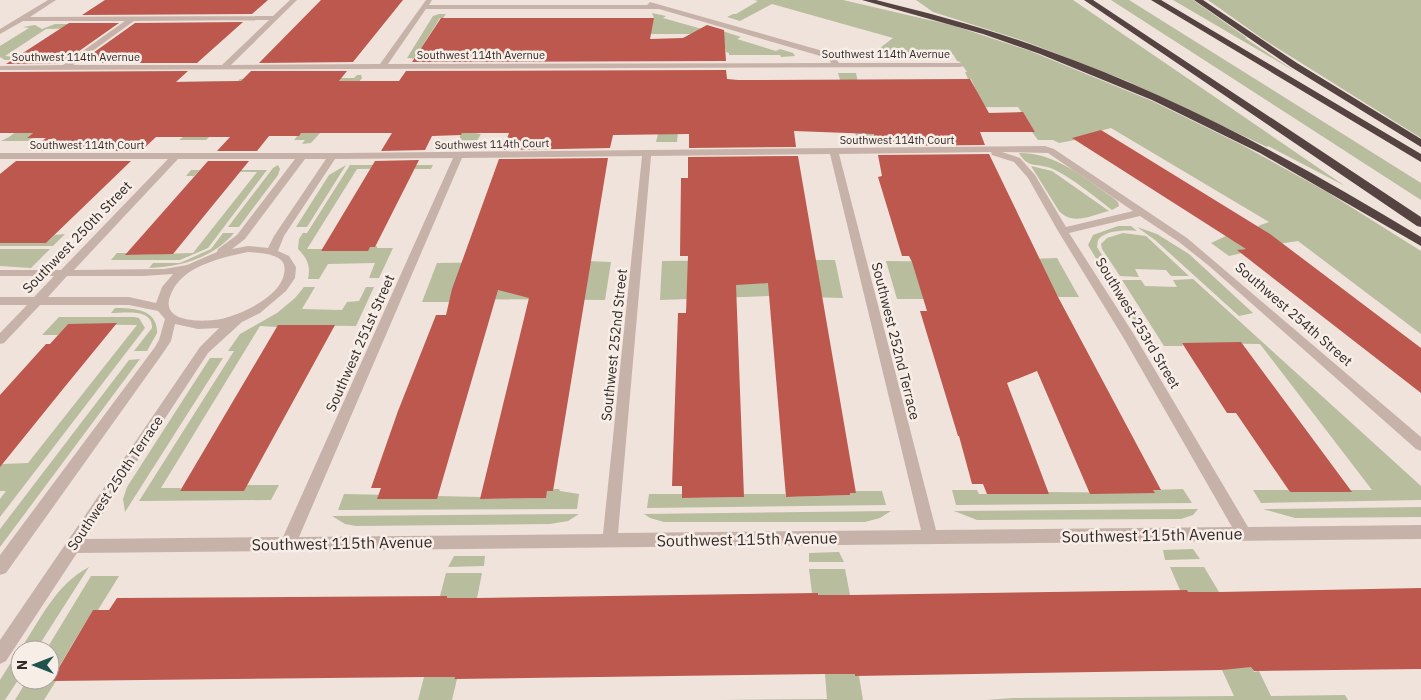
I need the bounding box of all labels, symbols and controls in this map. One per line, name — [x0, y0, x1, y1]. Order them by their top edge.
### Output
street label: Southwest 114th Avernue — [822, 47, 950, 61]
street label: Southwest 114th Avernue — [417, 48, 545, 62]
street label: Southwest 114th Avernue — [12, 50, 140, 64]
street label: Southwest 114th Court — [840, 133, 954, 147]
street label: Southwest 114th Court — [435, 136, 550, 152]
street label: Southwest 114th Court — [30, 138, 144, 152]
street label: Southwest 250th Street — [18, 177, 136, 297]
street label: Southwest 253rd Street — [1092, 254, 1184, 392]
street label: Southwest 254th Street — [1232, 258, 1356, 370]
street label: Southwest 252nd Terrace — [868, 260, 924, 422]
street label: Southwest 252nd Street — [597, 268, 631, 422]
street label: Southwest 251st Street — [322, 271, 398, 415]
street label: Southwest 250th Terrace — [63, 412, 167, 554]
street label: Southwest 115th Avenue — [1061, 523, 1243, 547]
street label: Southwest 115th Avenue — [656, 527, 838, 551]
street label: Southwest 115th Avenue — [251, 531, 433, 555]
north arrow — [10, 640, 60, 690]
text: N — [13, 660, 31, 670]

